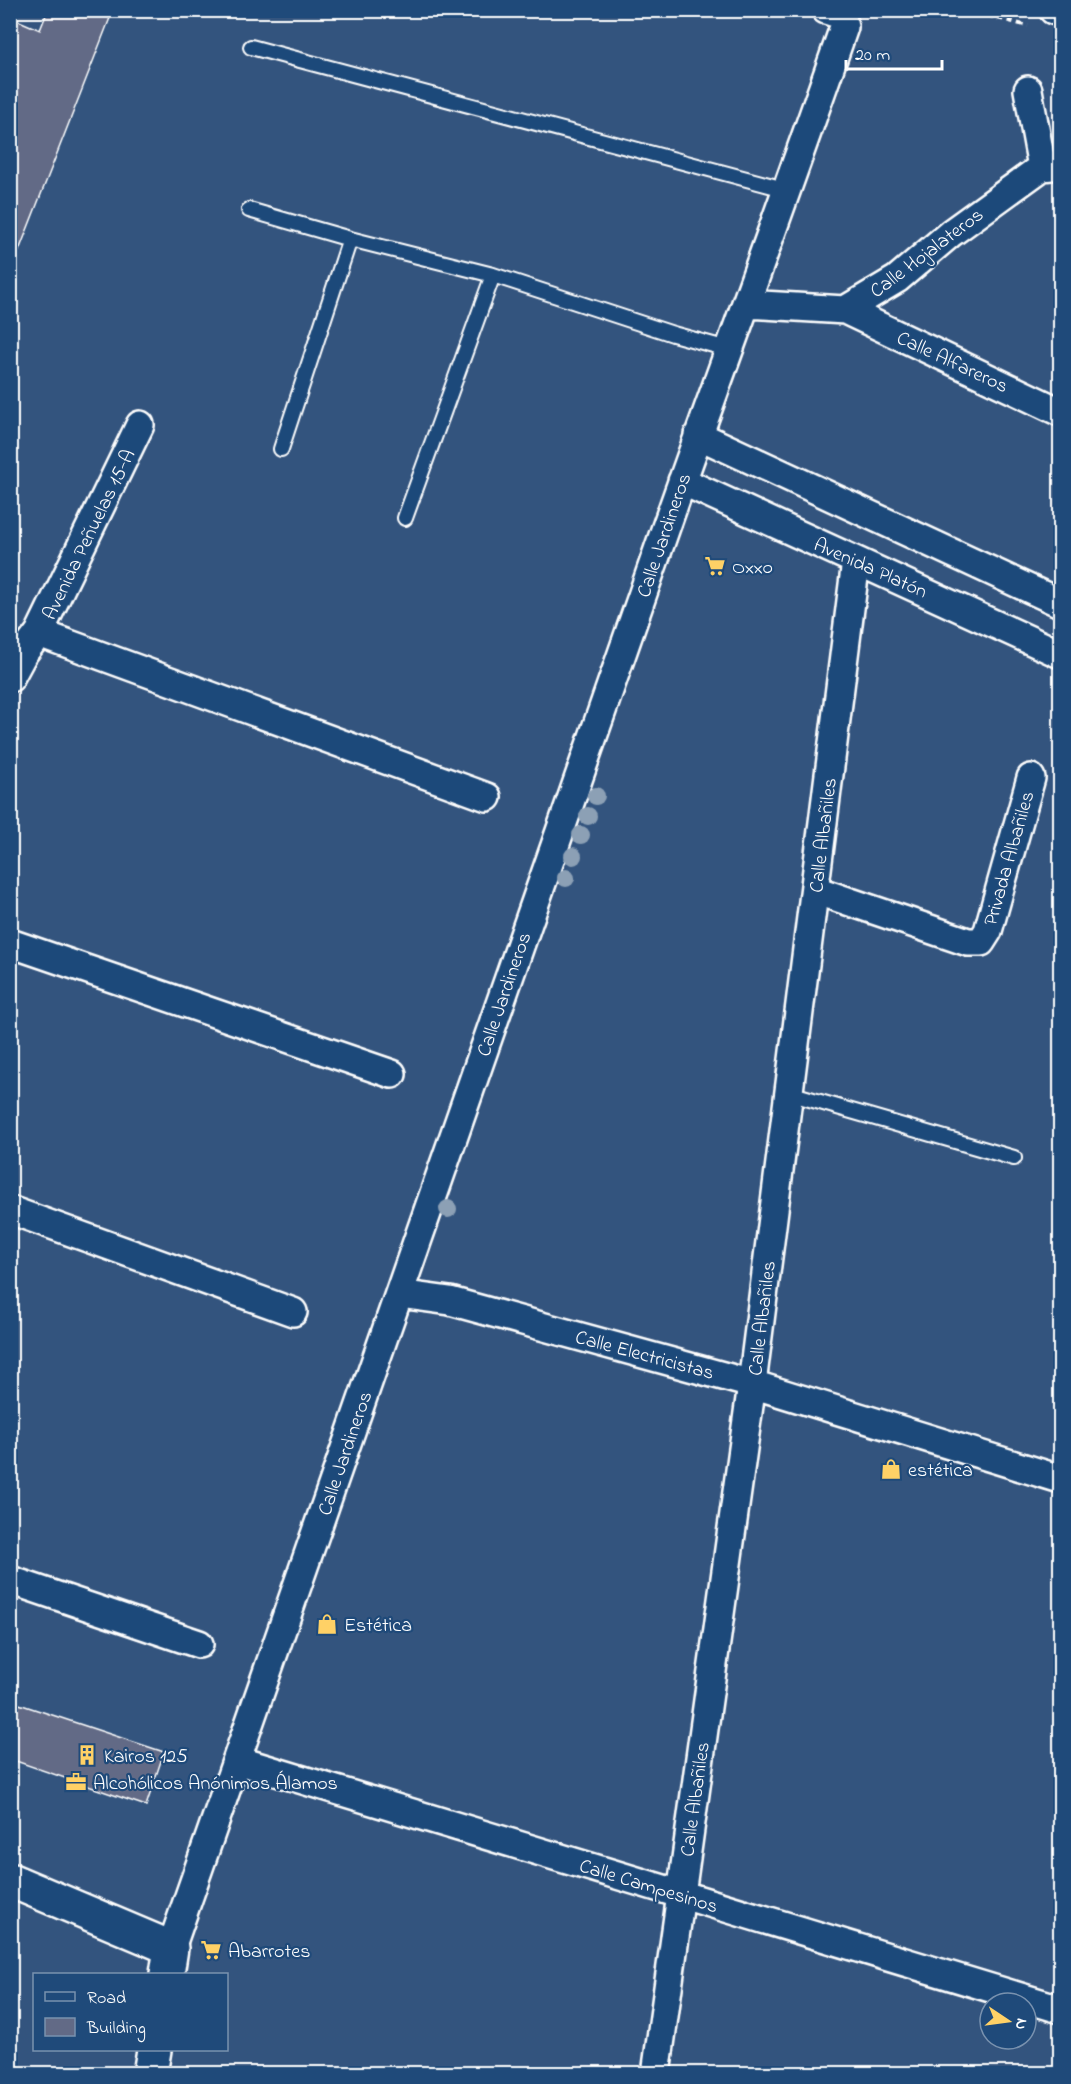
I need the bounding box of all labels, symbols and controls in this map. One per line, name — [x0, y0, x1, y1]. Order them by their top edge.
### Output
scale bar — [846, 33, 942, 71]
text: 20 m — [855, 43, 890, 69]
street label: Calle Hojalateros — [865, 202, 990, 306]
street label: Calle Alfareros — [891, 325, 1013, 402]
street label: Avenida Peñuelas 15-A — [36, 445, 144, 625]
street label: Calle Jardineros — [631, 470, 700, 602]
street label: Avenida Platón — [809, 531, 932, 607]
supermarket icon: Oxxo — [703, 554, 727, 578]
place label: Oxxo — [732, 554, 773, 583]
street label: Calle Albañiles — [803, 776, 846, 894]
street label: Privada Albañiles — [977, 788, 1043, 929]
street label: Calle Jardineros — [471, 929, 540, 1061]
street label: Calle Albañiles — [742, 1259, 785, 1377]
street label: Calle Electricistas — [572, 1324, 717, 1389]
street label: Calle Jardineros — [312, 1388, 381, 1520]
shop icon: estética — [879, 1457, 903, 1481]
place label: estética — [908, 1457, 973, 1486]
shop icon: Estética — [315, 1612, 339, 1636]
place label: Estética — [344, 1612, 412, 1641]
street label: Calle Albañiles — [674, 1740, 719, 1859]
building icon: Kairos 125 — [75, 1743, 99, 1767]
place label: Kairos 125 — [104, 1743, 188, 1772]
office icon: Alcohólicos Anónimos Álamos — [64, 1770, 88, 1794]
place label: Alcohólicos Anónimos Álamos — [93, 1770, 338, 1799]
street label: Calle Campesinos — [575, 1852, 721, 1922]
supermarket icon: Abarrotes — [199, 1938, 223, 1962]
place label: Abarrotes — [228, 1938, 310, 1967]
legend — [33, 1973, 228, 2051]
text: Road — [87, 1986, 126, 2012]
north arrow — [978, 1991, 1038, 2051]
text: Building — [86, 2016, 146, 2043]
text: N — [1008, 2016, 1034, 2032]

